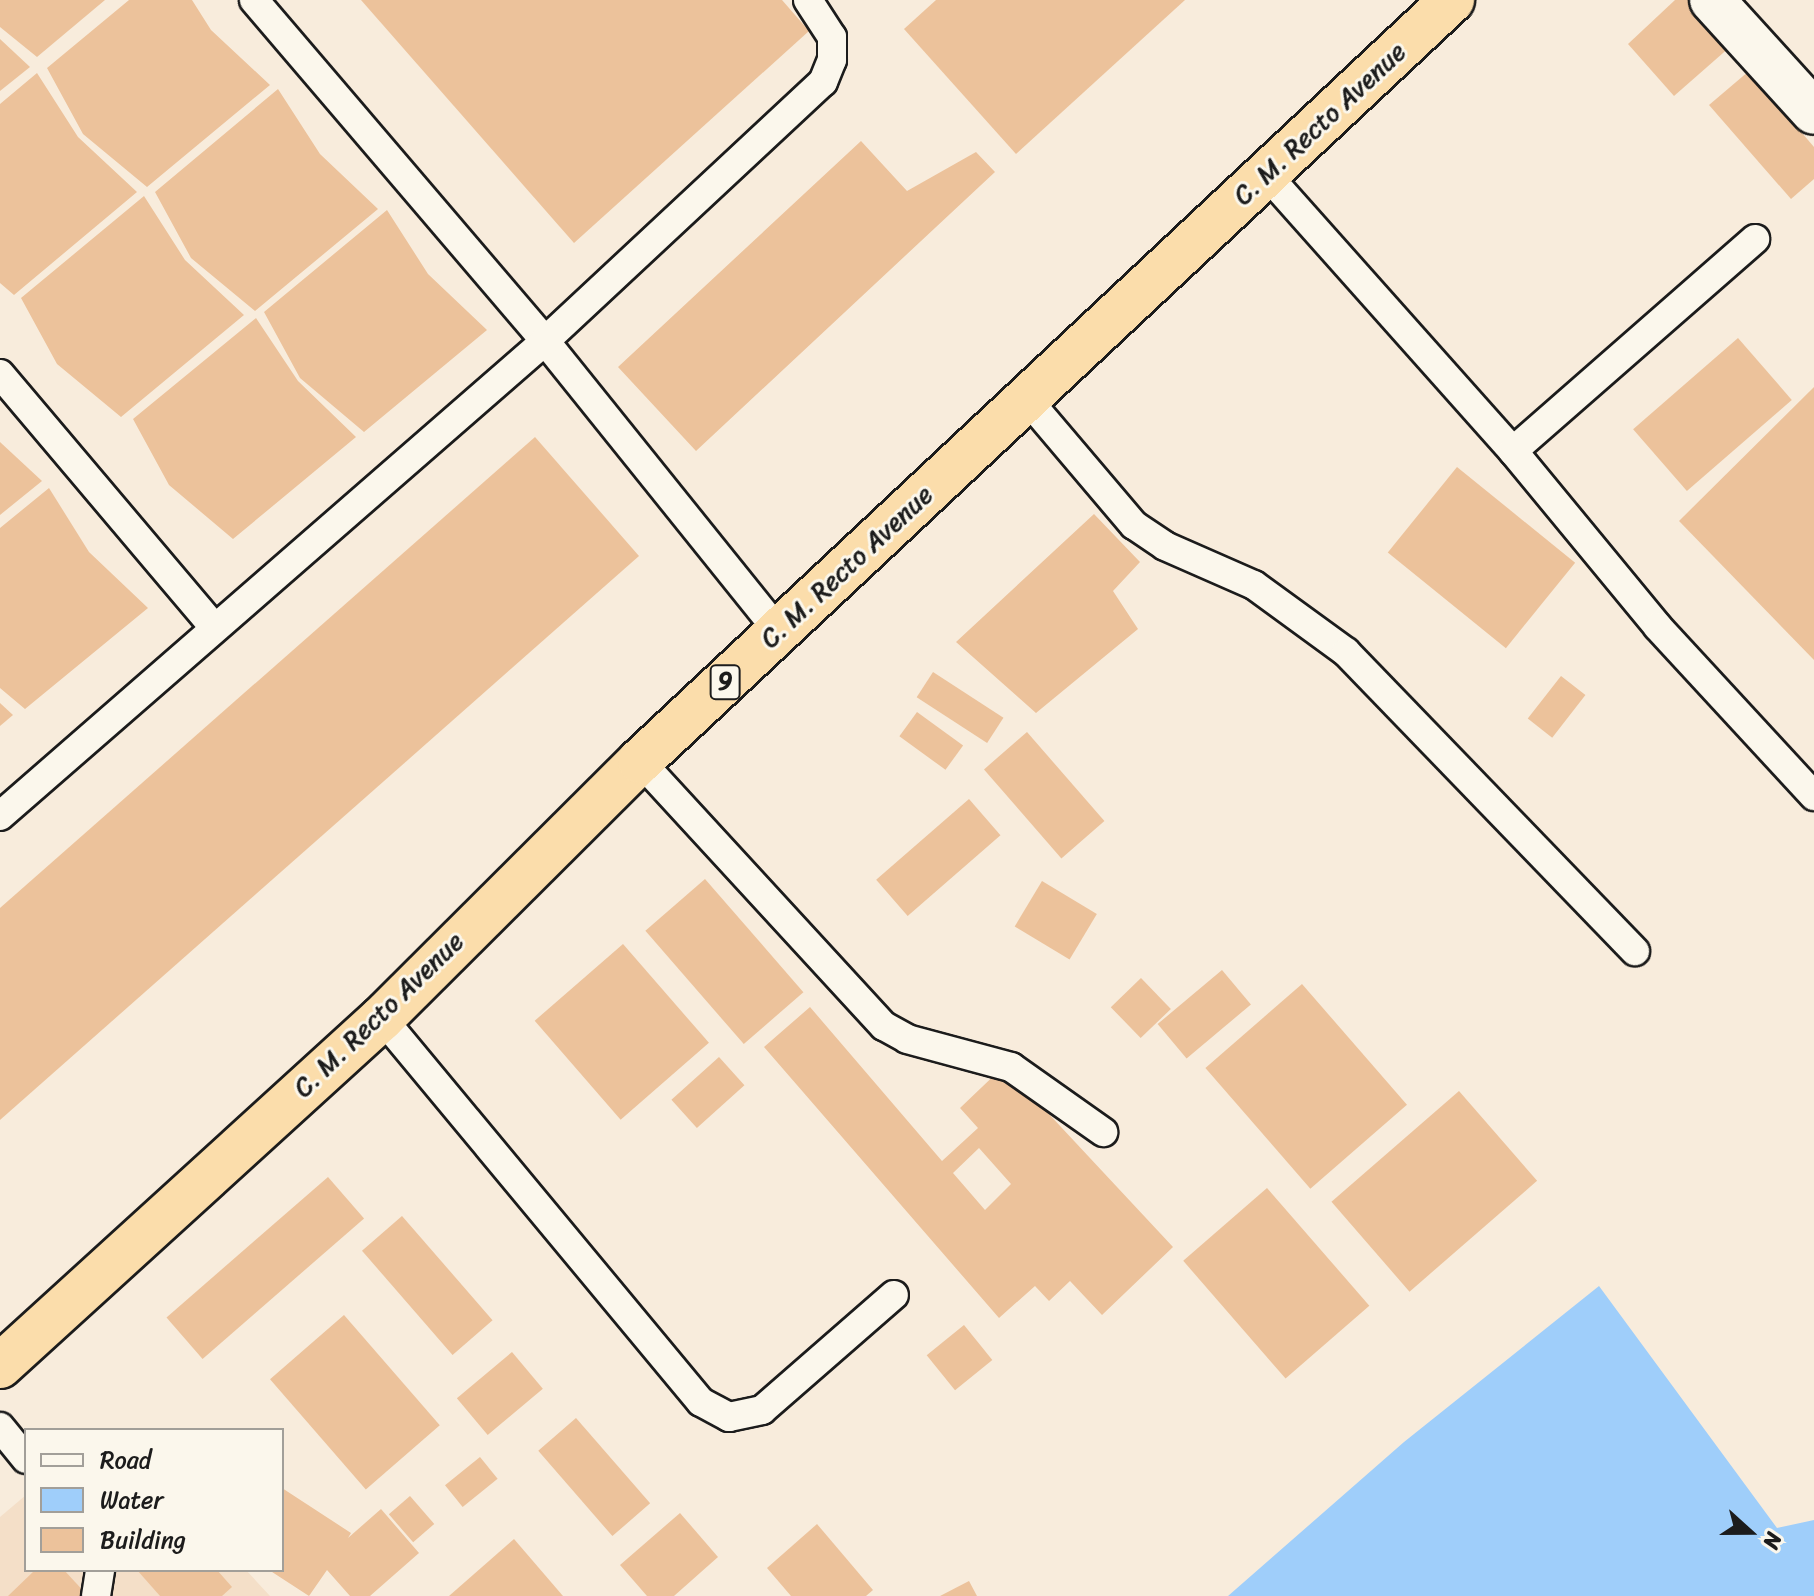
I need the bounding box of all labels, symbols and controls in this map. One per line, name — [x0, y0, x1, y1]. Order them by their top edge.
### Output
street label: C. M. Recto Avenue — [1228, 37, 1412, 211]
street label: C. M. Recto Avenue — [755, 480, 939, 654]
road number: 9 — [709, 662, 741, 702]
street label: C. M. Recto Avenue — [288, 926, 470, 1104]
legend — [24, 1428, 284, 1572]
text: Road — [100, 1439, 151, 1481]
text: Water — [100, 1479, 163, 1521]
north arrow — [1710, 1492, 1790, 1572]
text: Building — [100, 1519, 186, 1561]
text: N — [1752, 1527, 1794, 1555]

